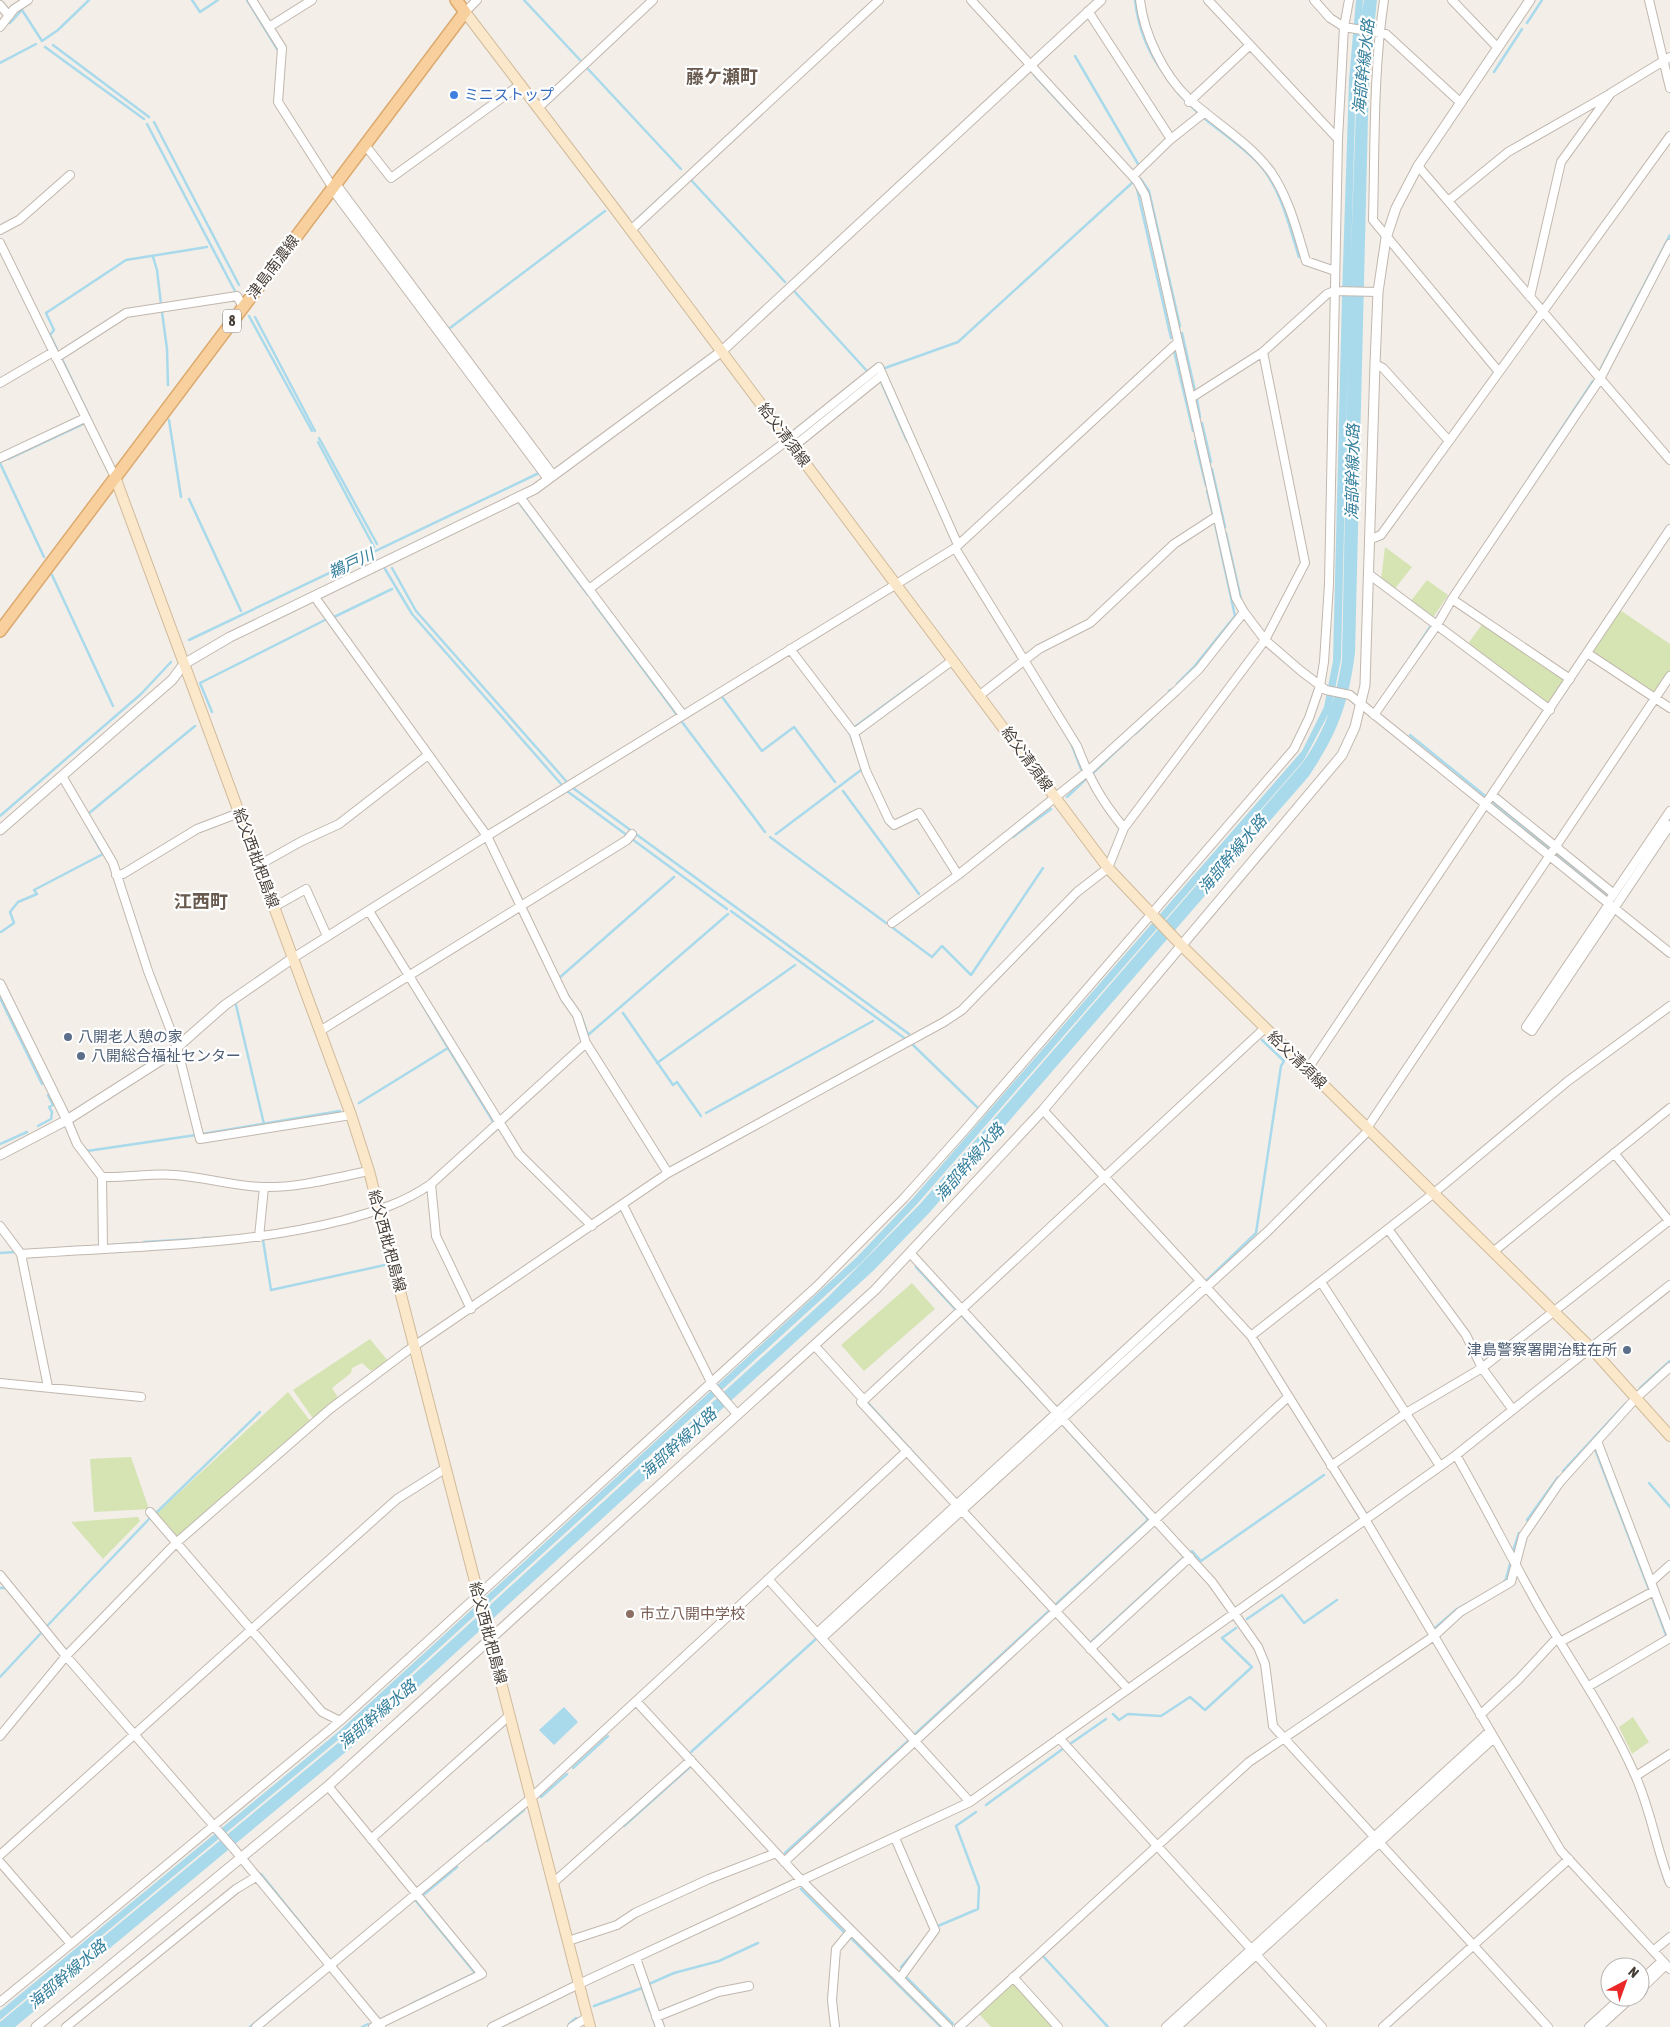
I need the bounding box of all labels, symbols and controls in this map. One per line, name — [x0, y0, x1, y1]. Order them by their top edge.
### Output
water label: 海部幹線水路 — [1349, 16, 1377, 116]
district label: 藤ケ瀬町 — [686, 66, 758, 87]
place label: ミニストップ — [464, 86, 554, 103]
marker: ミニストップ — [448, 89, 460, 101]
street label: 津島南濃線 — [243, 232, 302, 302]
road number: 8 — [223, 310, 241, 332]
street label: 給父清須線 — [755, 400, 814, 470]
water label: 海部幹線水路 — [1342, 422, 1362, 520]
water label: 鵜戸川 — [325, 544, 378, 581]
street label: 給父清須線 — [998, 723, 1056, 794]
street label: 給父西枇杷島線 — [231, 806, 282, 910]
water label: 海部幹線水路 — [1194, 810, 1271, 897]
district label: 江西町 — [174, 891, 228, 912]
street label: 給父清須線 — [1264, 1027, 1330, 1092]
place label: 八開老人憩の家 — [78, 1028, 183, 1045]
marker: 八開老人憩の家 — [62, 1031, 74, 1043]
place label: 八開総合福祉センター — [91, 1047, 241, 1064]
marker: 八開総合福祉センター — [75, 1050, 87, 1062]
water label: 海部幹線水路 — [931, 1118, 1009, 1204]
street label: 給父西枇杷島線 — [366, 1188, 409, 1294]
place label: 津島警察署開治駐在所 — [1467, 1341, 1617, 1358]
marker: 津島警察署開治駐在所 — [1621, 1344, 1633, 1356]
water label: 海部幹線水路 — [636, 1403, 721, 1482]
street label: 給父西枇杷島線 — [467, 1580, 510, 1686]
place label: 市立八開中学校 — [640, 1605, 745, 1622]
marker: 市立八開中学校 — [624, 1608, 636, 1620]
water label: 海部幹線水路 — [334, 1675, 421, 1752]
water label: 海部幹線水路 — [24, 1935, 111, 2012]
north arrow — [1600, 1957, 1650, 2007]
text: N — [1625, 1963, 1642, 1981]

